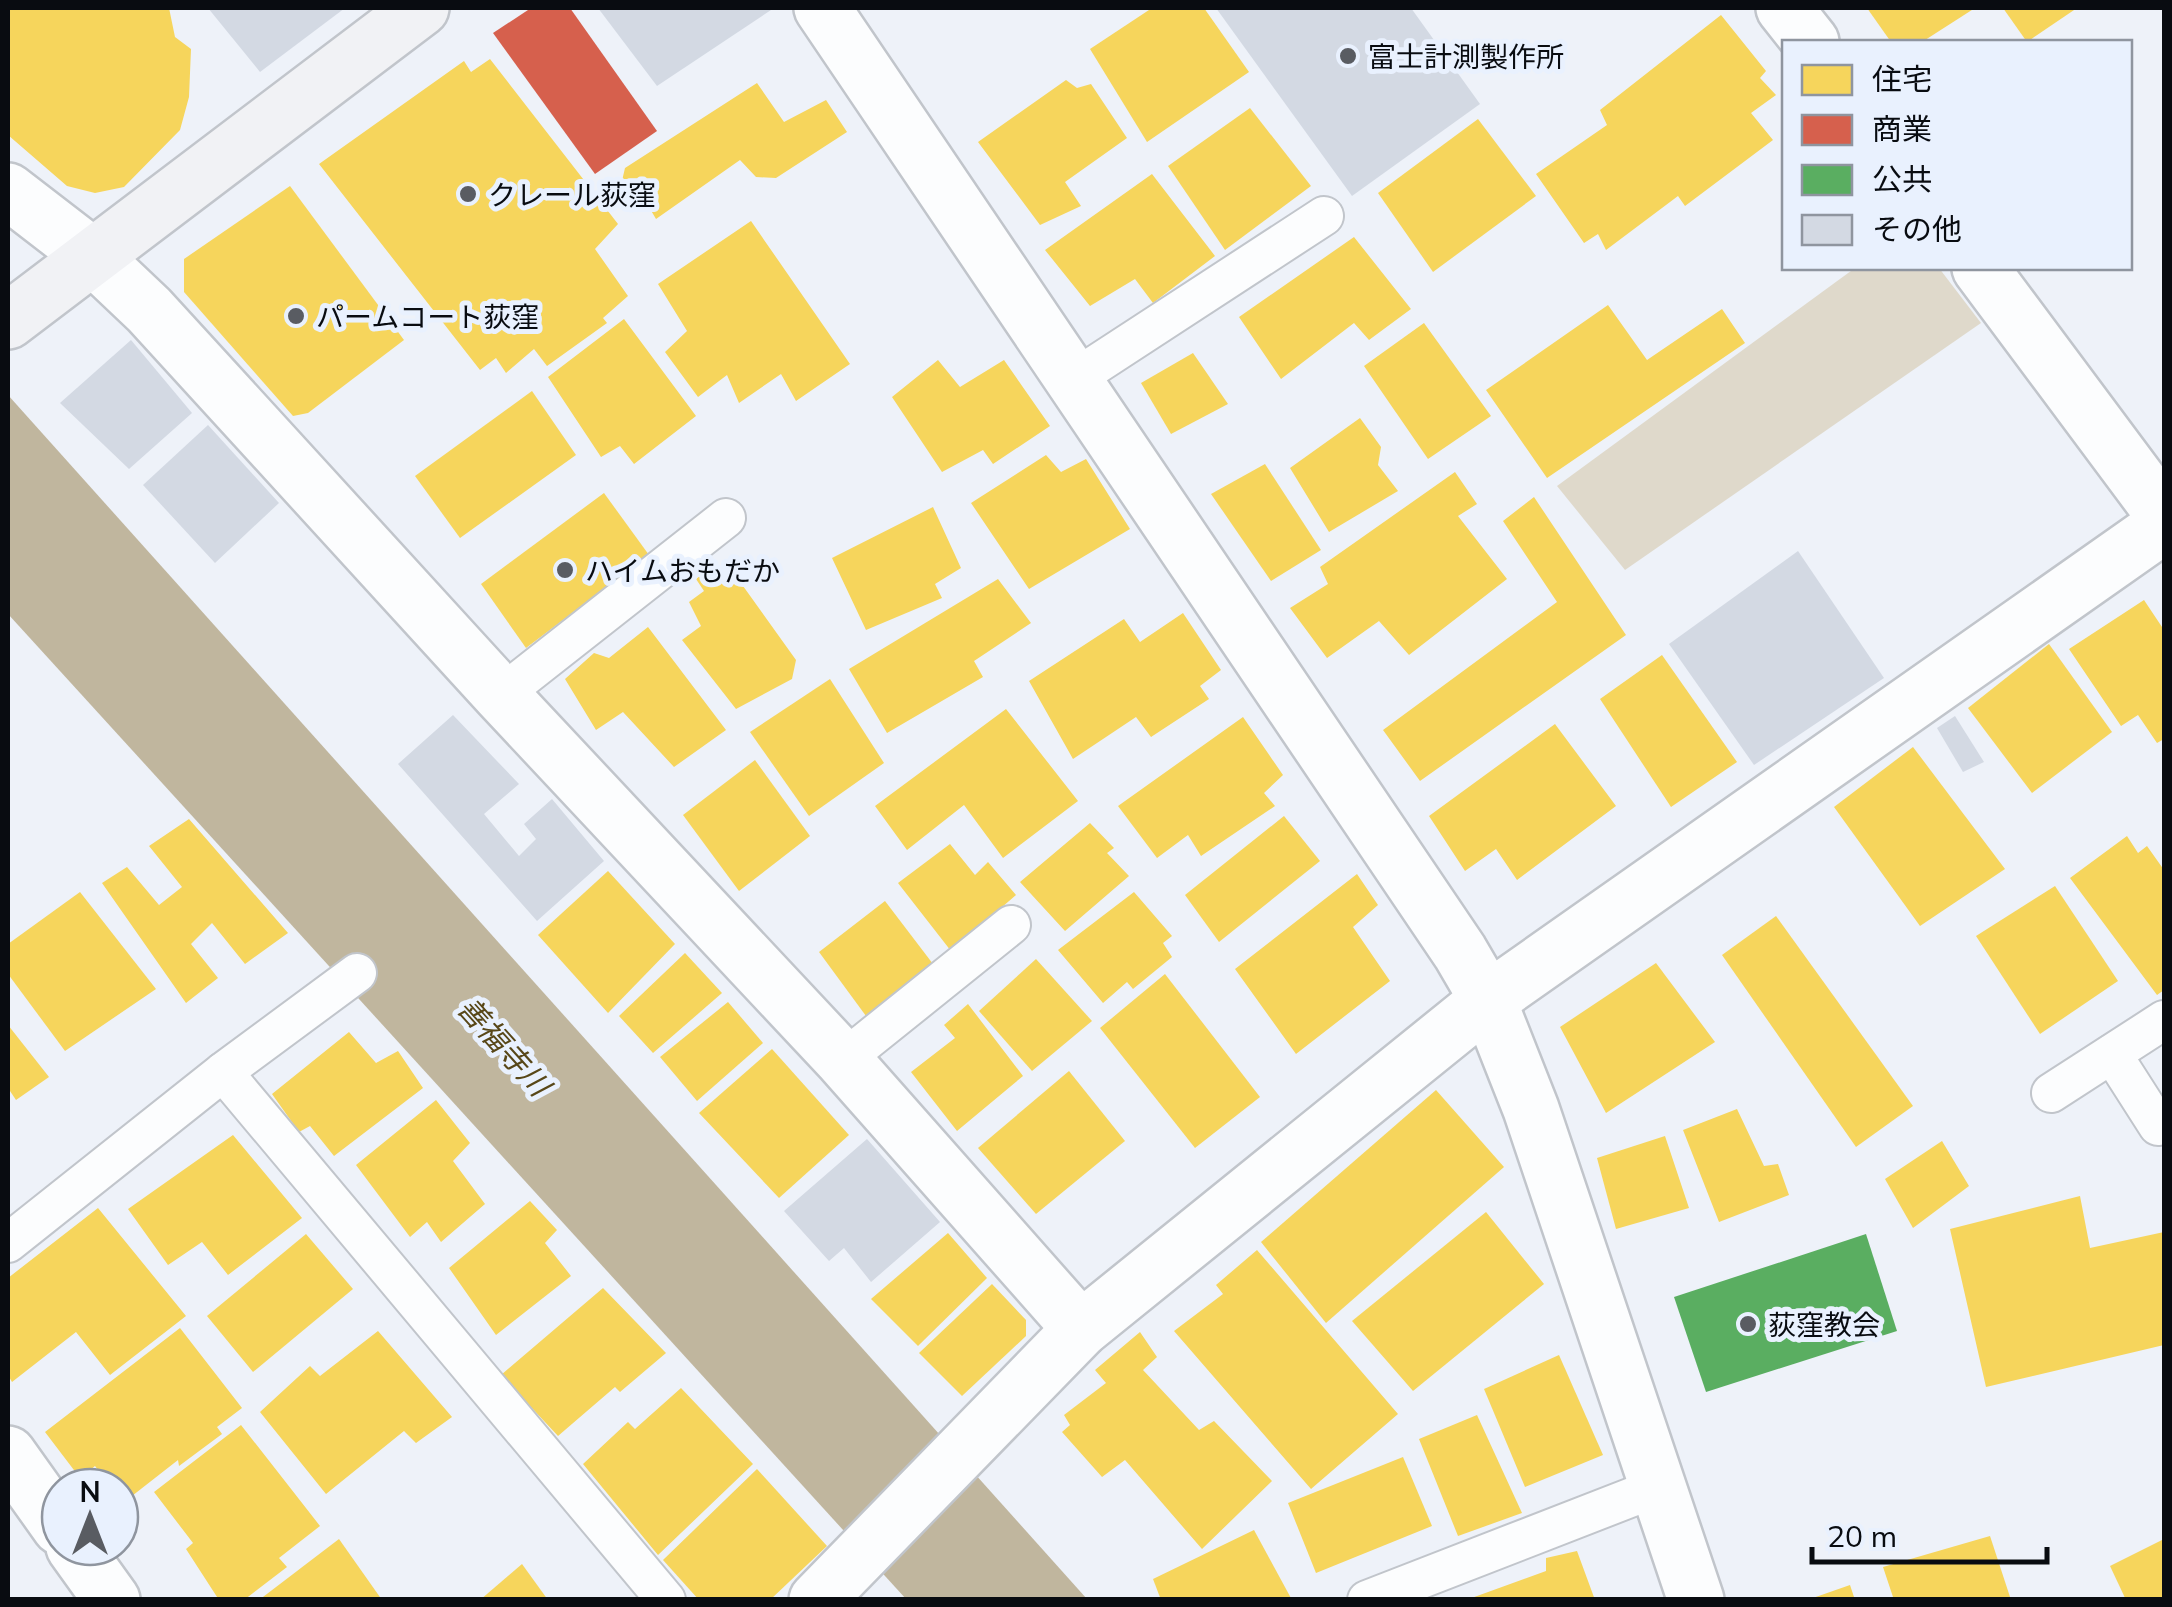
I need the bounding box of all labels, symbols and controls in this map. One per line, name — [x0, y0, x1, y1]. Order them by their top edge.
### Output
place label: 富士計測製作所 — [1368, 39, 1564, 74]
legend — [1782, 40, 2132, 270]
marker: 富士計測製作所 — [1337, 45, 1359, 67]
text: 住宅 — [1872, 60, 1932, 98]
text: 商業 — [1872, 110, 1932, 148]
text: 公共 — [1872, 160, 1932, 198]
place label: クレール荻窪 — [488, 177, 656, 212]
marker: クレール荻窪 — [457, 183, 479, 205]
text: その他 — [1872, 210, 1962, 248]
place label: パームコート荻窪 — [316, 299, 539, 334]
marker: パームコート荻窪 — [285, 305, 307, 327]
place label: ハイムおもだか — [585, 553, 780, 588]
marker: ハイムおもだか — [554, 559, 576, 581]
water label: 善福寺川 — [450, 989, 560, 1106]
place label: 荻窪教会 — [1768, 1307, 1880, 1342]
marker: 荻窪教会 — [1737, 1313, 1759, 1335]
north arrow — [40, 1467, 140, 1567]
text: N — [79, 1474, 101, 1509]
scale bar — [1812, 1502, 2047, 1564]
text: 20 m — [1827, 1517, 1897, 1555]

